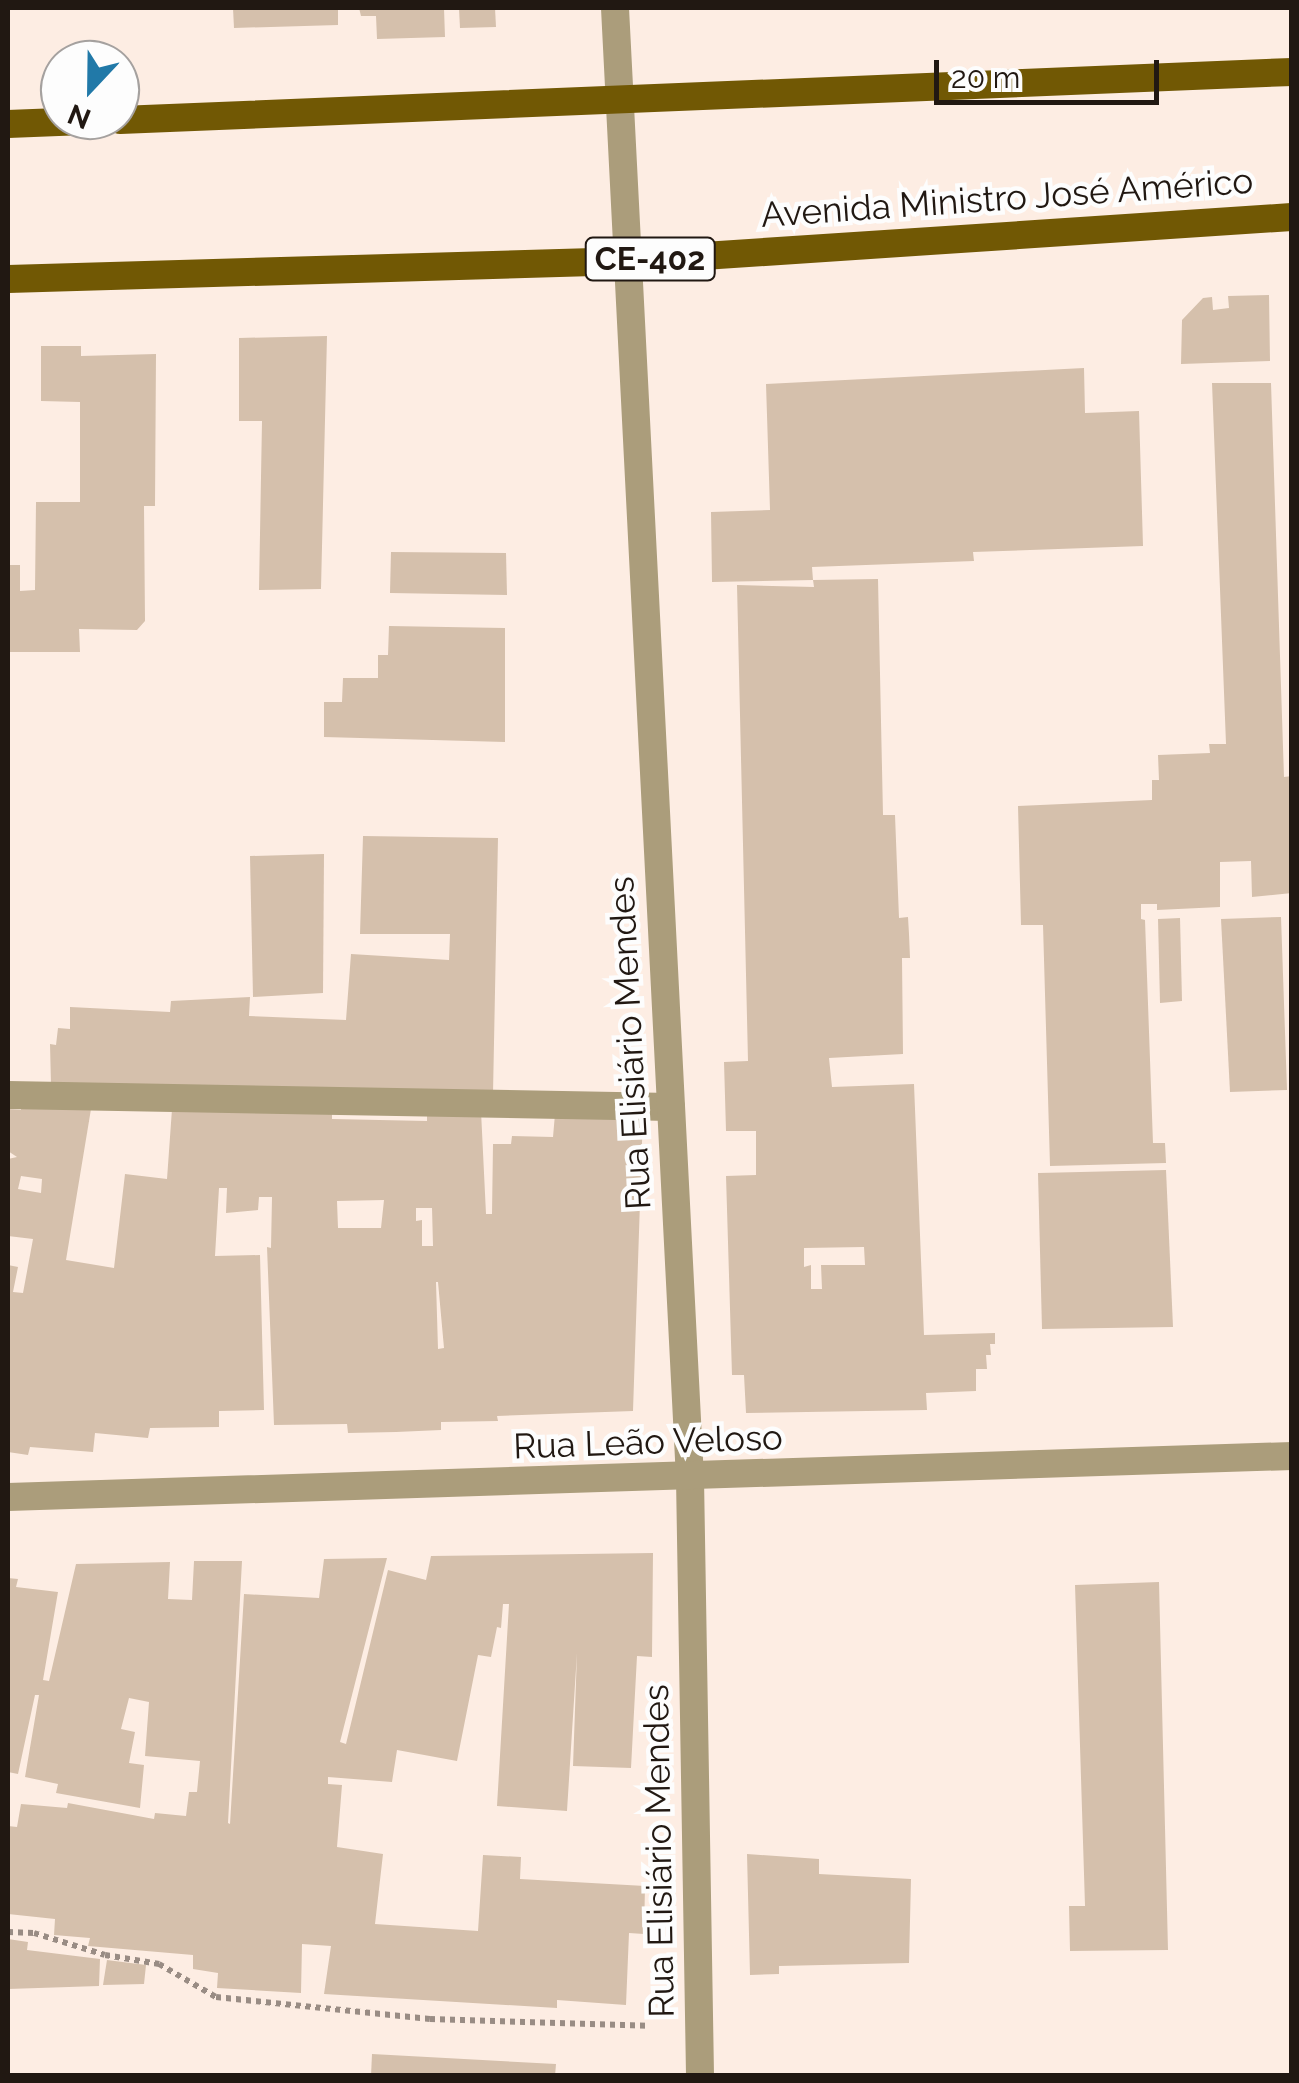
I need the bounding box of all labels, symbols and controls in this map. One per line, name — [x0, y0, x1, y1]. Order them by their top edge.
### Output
north arrow — [40, 40, 140, 140]
scale bar — [939, 40, 1164, 102]
text: 20 m — [951, 60, 1020, 95]
text: N — [63, 97, 95, 136]
street label: Avenida Ministro José Américo — [759, 160, 1255, 236]
road number: CE-402 — [582, 232, 718, 286]
street label: Rua Elisiário Mendes — [600, 875, 660, 1211]
street label: Rua Leão Veloso — [512, 1416, 784, 1468]
street label: Rua Elisiário Mendes — [635, 1684, 683, 2018]

